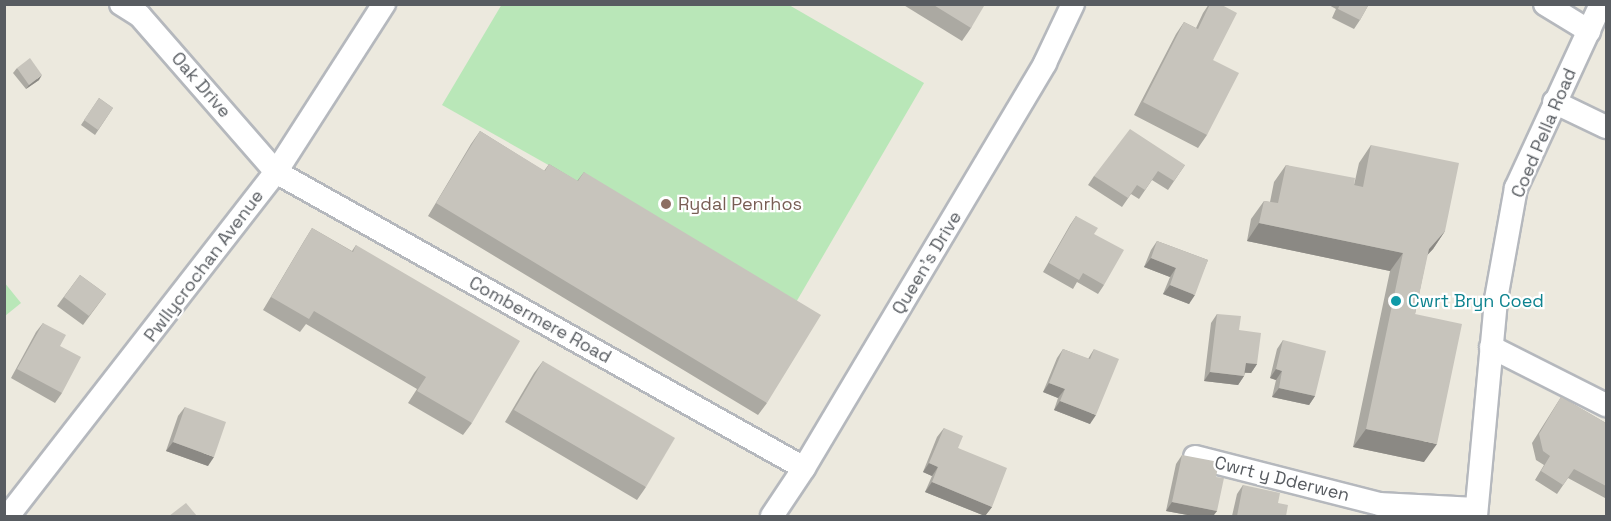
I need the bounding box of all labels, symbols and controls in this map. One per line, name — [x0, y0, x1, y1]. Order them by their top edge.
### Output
street label: Oak Drive — [167, 48, 235, 122]
street label: Coed Pella Road — [1507, 65, 1581, 201]
street label: Pwllycrochan Avenue — [140, 186, 268, 346]
place label: Rydal Penrhos — [678, 193, 802, 215]
marker: Rydal Penrhos — [659, 197, 673, 211]
street label: Queen's Drive — [888, 207, 966, 319]
street label: Combermere Road — [465, 272, 615, 368]
place label: Cwrt Bryn Coed — [1408, 290, 1544, 312]
marker: Cwrt Bryn Coed — [1389, 294, 1403, 308]
street label: Cwrt y Dderwen — [1212, 452, 1352, 506]

